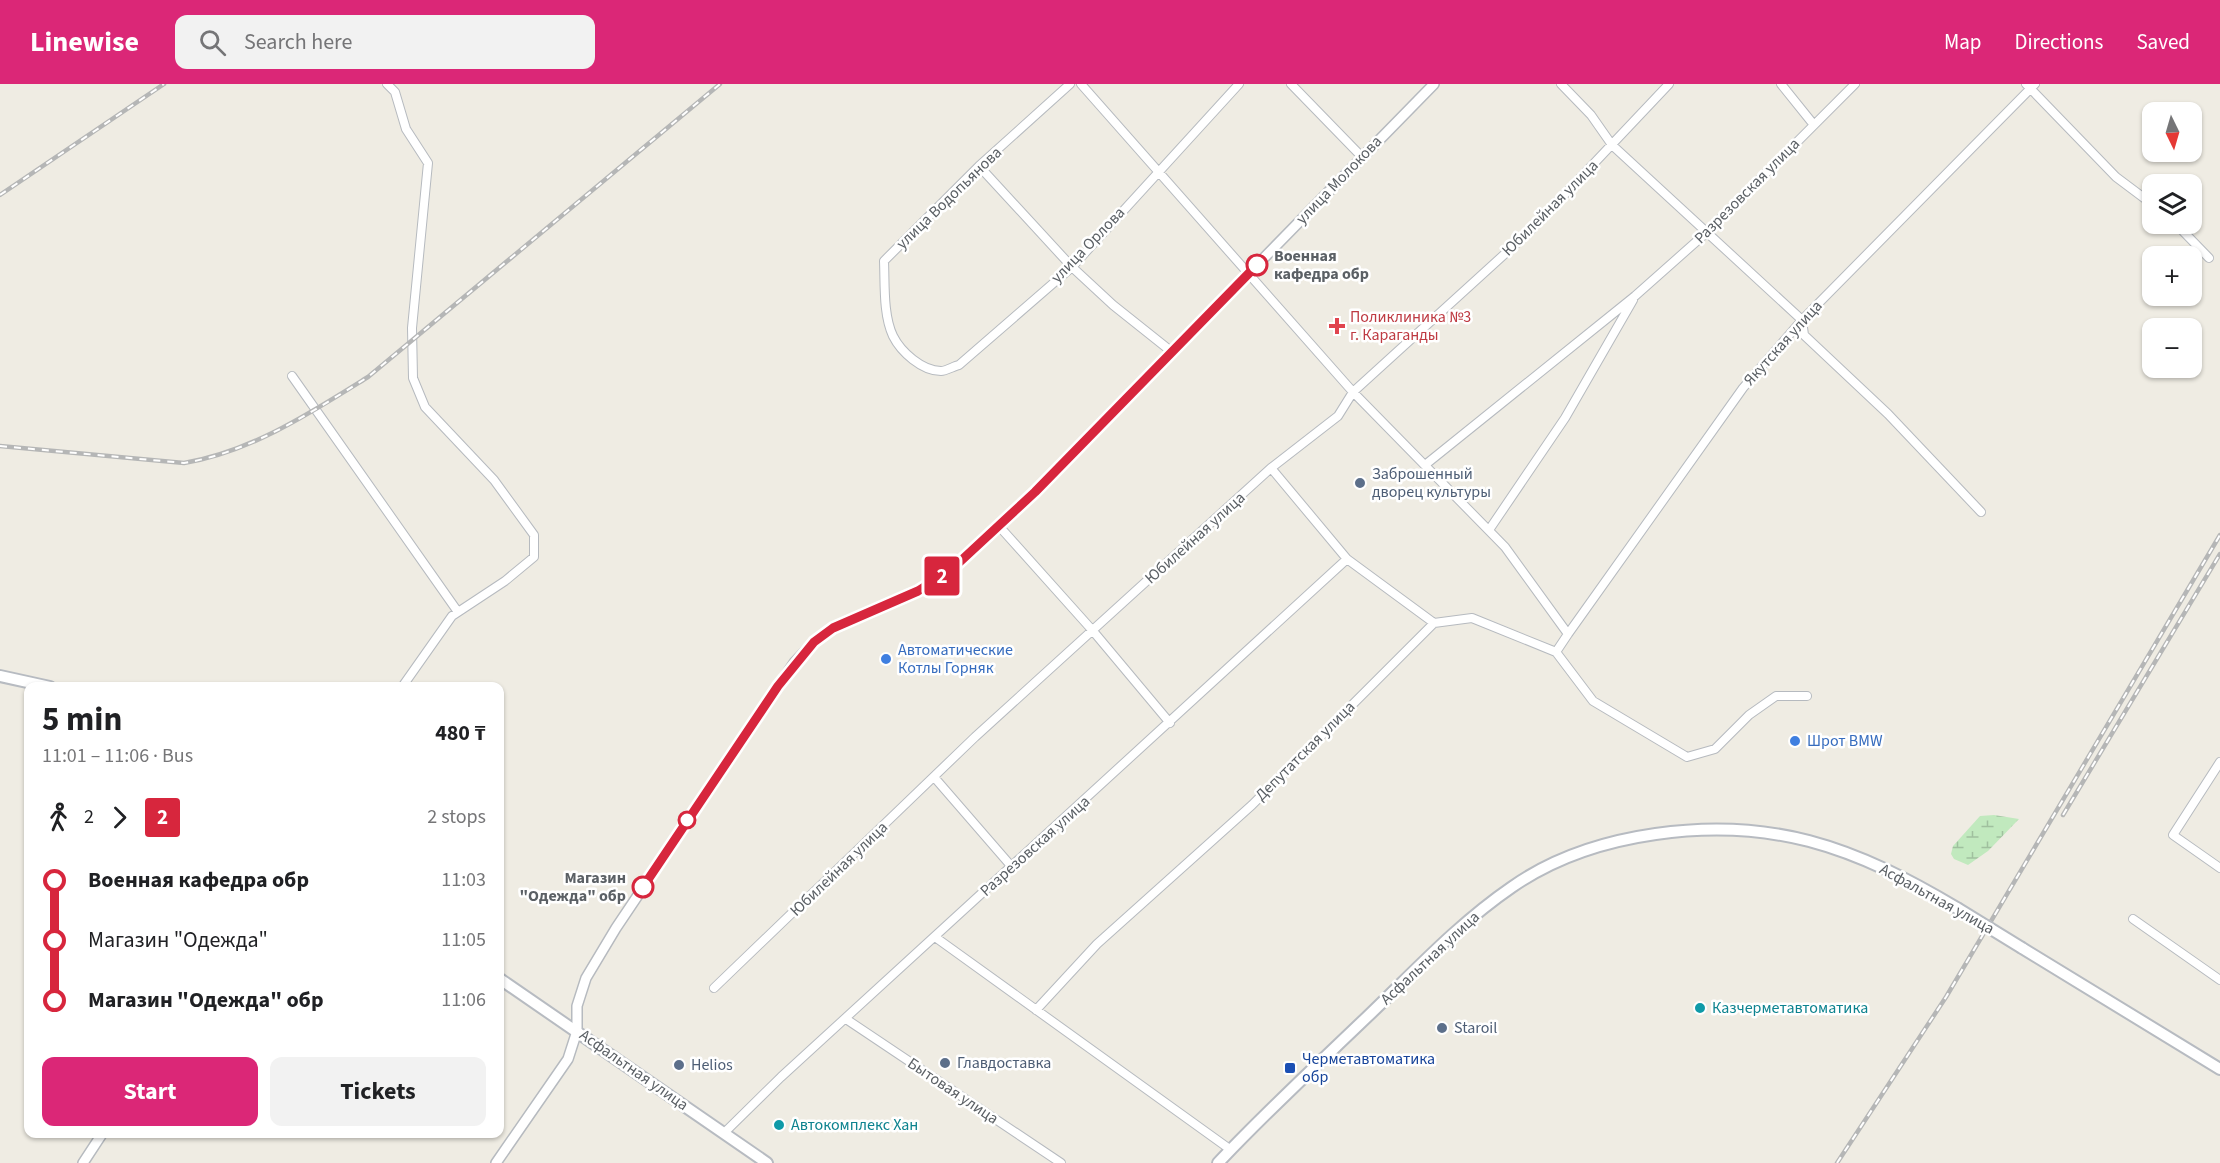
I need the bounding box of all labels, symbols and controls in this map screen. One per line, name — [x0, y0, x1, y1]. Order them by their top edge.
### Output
search box — [175, 15, 595, 69]
text: Linewise — [30, 22, 139, 62]
icon: search — [196, 26, 229, 59]
text: Search here — [244, 26, 352, 58]
text: Map — [1944, 27, 1982, 57]
text: Directions — [2015, 27, 2103, 57]
text: Saved — [2136, 27, 2190, 57]
north arrow — [2142, 102, 2202, 162]
map controls — [2142, 102, 2202, 378]
street label: улица Молокова — [1291, 131, 1387, 229]
street label: Разрезовская улица — [1689, 133, 1805, 249]
street label: улица Водопьянова — [891, 142, 1007, 254]
street label: Юбилейная улица — [1497, 155, 1603, 261]
button: layers — [2142, 174, 2202, 234]
street label: улица Орлова — [1046, 202, 1130, 288]
place label: Военная кафедра обр — [1274, 245, 1369, 285]
button: + — [2142, 246, 2202, 306]
marker: Военная кафедра обр — [1246, 254, 1268, 276]
street label: Якутская улица — [1739, 295, 1827, 391]
place label: Поликлиника №3 г. Караганды — [1350, 306, 1471, 346]
marker: Поликлиника №3 г. Караганды — [1328, 317, 1346, 335]
button: − — [2142, 318, 2202, 378]
place label: Заброшенный дворец культуры — [1372, 463, 1491, 503]
marker: Заброшенный дворец культуры — [1353, 476, 1367, 490]
street label: Юбилейная улица — [1140, 487, 1250, 589]
line badge: 2 — [922, 556, 962, 596]
text: 2 — [936, 561, 948, 591]
place label: Автоматические Котлы Горняк — [898, 639, 1013, 679]
marker: Автоматические Котлы Горняк — [879, 652, 893, 666]
text: 5 min — [42, 696, 122, 743]
street label: Депутатская улица — [1250, 696, 1360, 806]
text: 480 ₸ — [435, 717, 486, 749]
place label: Шрот BMW — [1807, 730, 1883, 752]
marker: Шрот BMW — [1788, 734, 1802, 748]
text: 11:01 – 11:06 · Bus — [42, 742, 193, 770]
street label: Разрезовская улица — [975, 791, 1095, 901]
icon: walk — [42, 801, 75, 834]
icon: forward — [103, 801, 136, 834]
text: 2 — [157, 802, 168, 832]
text: 2 — [84, 803, 94, 831]
text: 2 stops — [427, 803, 486, 831]
unlabelled marker — [678, 811, 696, 829]
street label: Юбилейная улица — [785, 817, 893, 921]
street label: Асфальтная улица — [1876, 858, 1998, 940]
text: Военная кафедра обр — [88, 864, 309, 896]
text: 11:03 — [441, 866, 486, 894]
place label: Магазин "Одежда" обр — [520, 867, 626, 907]
marker: Магазин "Одежда" обр — [632, 876, 654, 898]
street label: Асфальтная улица — [1376, 906, 1484, 1010]
text: Магазин "Одежда" — [88, 924, 268, 956]
text: 11:05 — [441, 926, 486, 954]
text: Магазин "Одежда" обр — [88, 984, 324, 1016]
text: 11:06 — [441, 986, 486, 1014]
place label: Казчерметавтоматика — [1712, 997, 1868, 1019]
marker: Казчерметавтоматика — [1693, 1001, 1707, 1015]
place label: Staroil — [1454, 1017, 1497, 1039]
marker: Staroil — [1435, 1021, 1449, 1035]
street label: Асфальтная улица — [575, 1024, 693, 1116]
place label: Черметавтоматика обр — [1302, 1048, 1435, 1088]
street label: Бытовая улица — [903, 1052, 1003, 1130]
place label: Главдоставка — [957, 1052, 1051, 1074]
place label: Helios — [691, 1054, 733, 1076]
marker: Главдоставка — [938, 1056, 952, 1070]
button: Start — [42, 1057, 258, 1126]
button: Tickets — [270, 1057, 486, 1126]
marker: Helios — [672, 1058, 686, 1072]
marker: Черметавтоматика обр — [1283, 1061, 1297, 1075]
place label: Автокомплекс Хан — [791, 1114, 918, 1136]
marker: Автокомплекс Хан — [772, 1118, 786, 1132]

